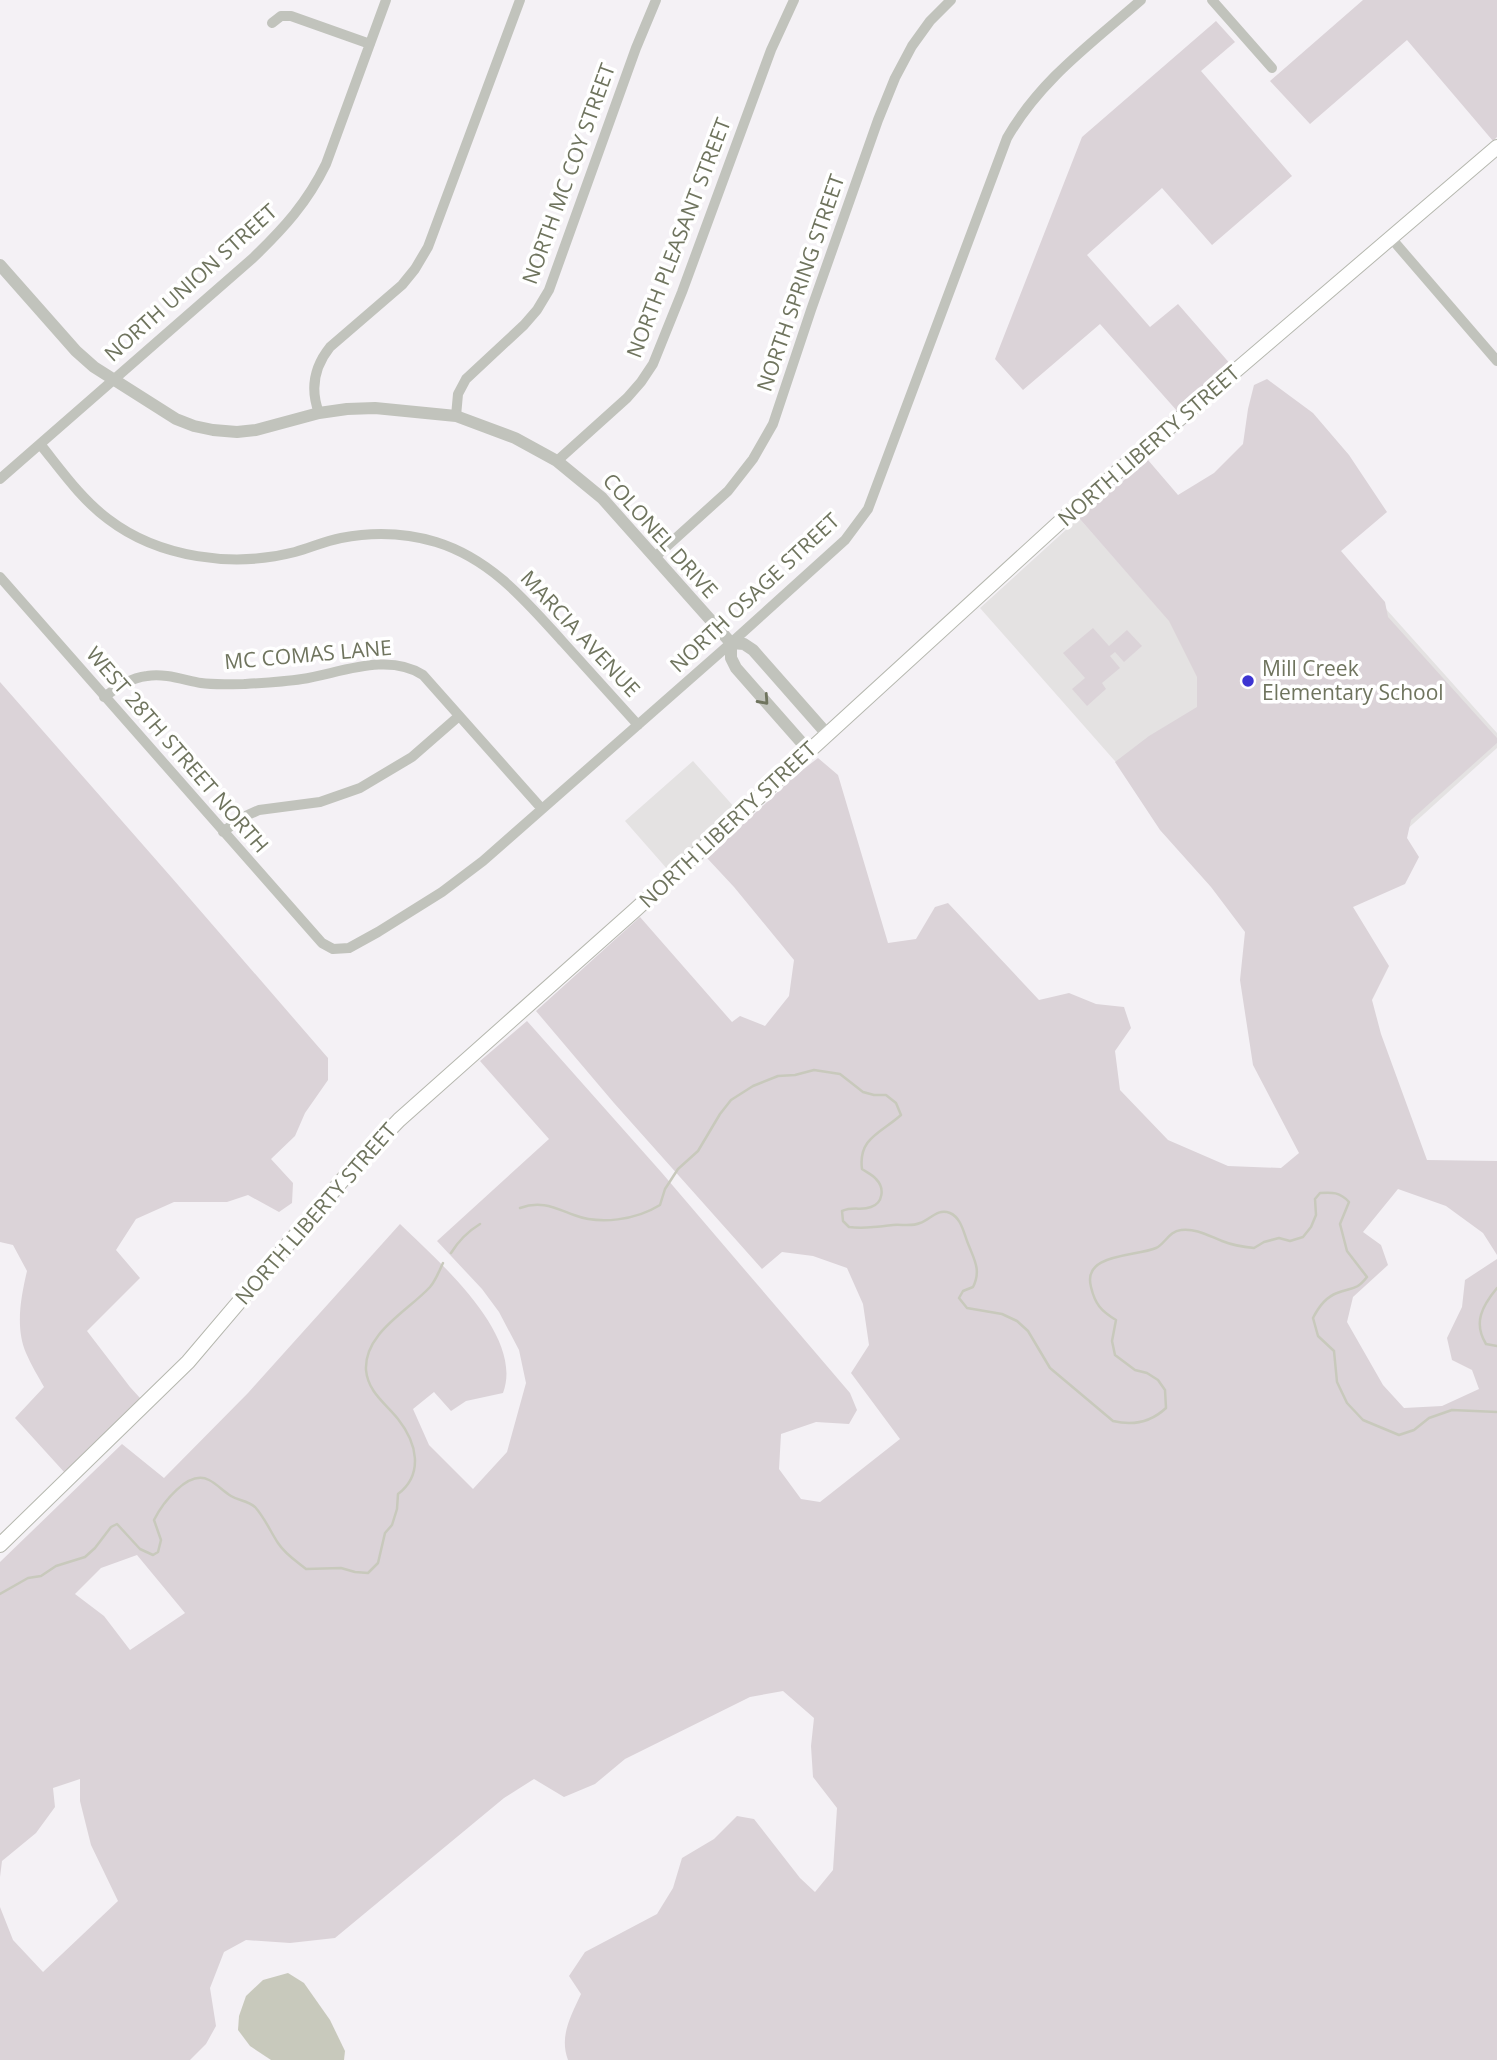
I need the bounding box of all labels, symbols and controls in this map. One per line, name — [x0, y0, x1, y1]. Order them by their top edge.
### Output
street label: NORTH MC COY STREET — [515, 59, 621, 288]
street label: NORTH PLEASANT STREET — [619, 113, 737, 362]
street label: NORTH SPRING STREET — [750, 170, 851, 395]
street label: NORTH UNION STREET — [98, 197, 283, 367]
street label: NORTH LIBERTY STREET — [1051, 358, 1246, 532]
street label: COLONEL DRIVE — [597, 467, 724, 604]
street label: NORTH OSAGE STREET — [664, 506, 845, 678]
street label: MARCIA AVENUE — [515, 564, 647, 703]
street label: MC COMAS LANE — [223, 633, 393, 675]
street label: WEST 28TH STREET NORTH — [80, 640, 275, 858]
place label: Mill Creek Elementary School — [1262, 654, 1444, 706]
marker: Mill Creek Elementary School — [1240, 673, 1256, 689]
one-way arrow — [755, 692, 768, 705]
street label: NORTH LIBERTY STREET — [633, 735, 822, 914]
street label: NORTH LIBERTY STREET — [228, 1116, 402, 1310]

